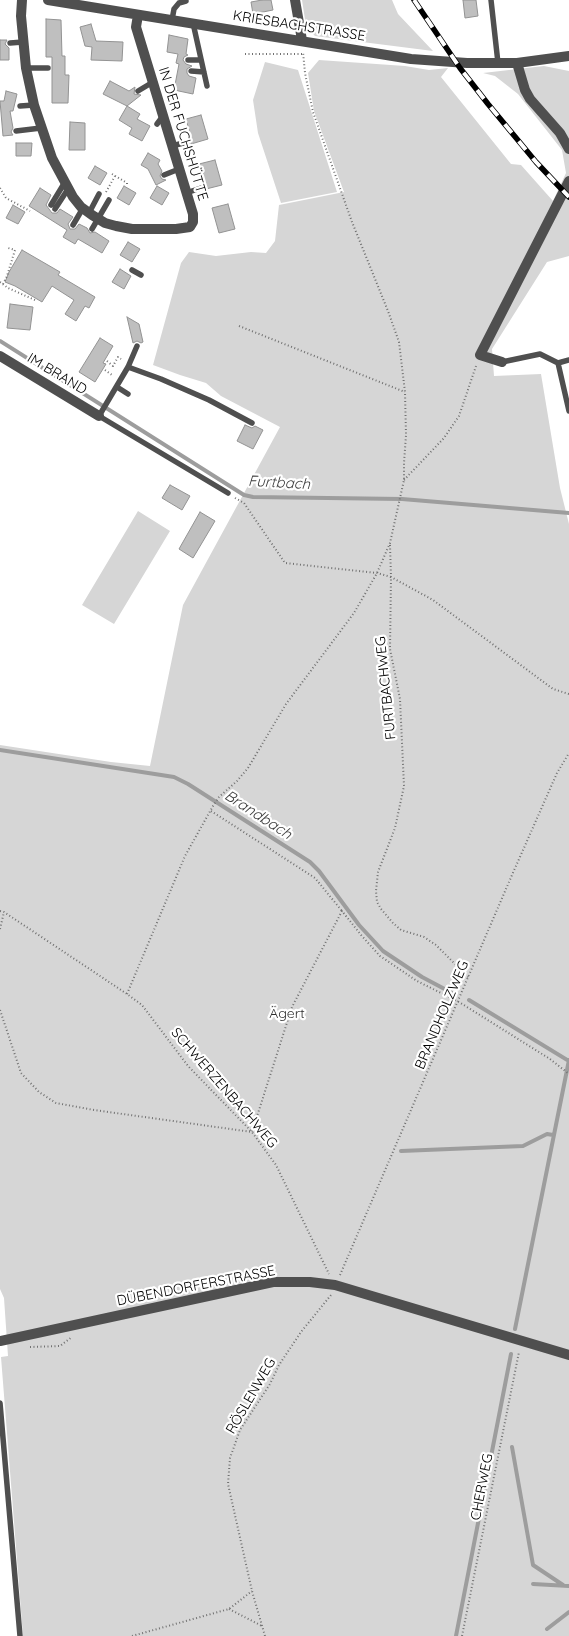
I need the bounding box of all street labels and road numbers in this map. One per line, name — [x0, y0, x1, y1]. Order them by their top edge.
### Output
street label: KRIESBACHSTRASSE — [232, 7, 366, 45]
street label: IN DER FUCHSHÜTTE — [155, 65, 211, 203]
street label: IM BRAND — [24, 350, 90, 398]
street label: FURTBACHWEG — [372, 635, 400, 741]
street label: BRANDHOLZWEG — [412, 958, 472, 1072]
street label: SCHWERZENBACHWEG — [167, 1025, 281, 1151]
street label: DÜBENDORFERSTRASSE — [115, 1262, 277, 1310]
street label: RÖSLENWEG — [223, 1355, 279, 1437]
street label: CHERWEG — [467, 1452, 497, 1522]

